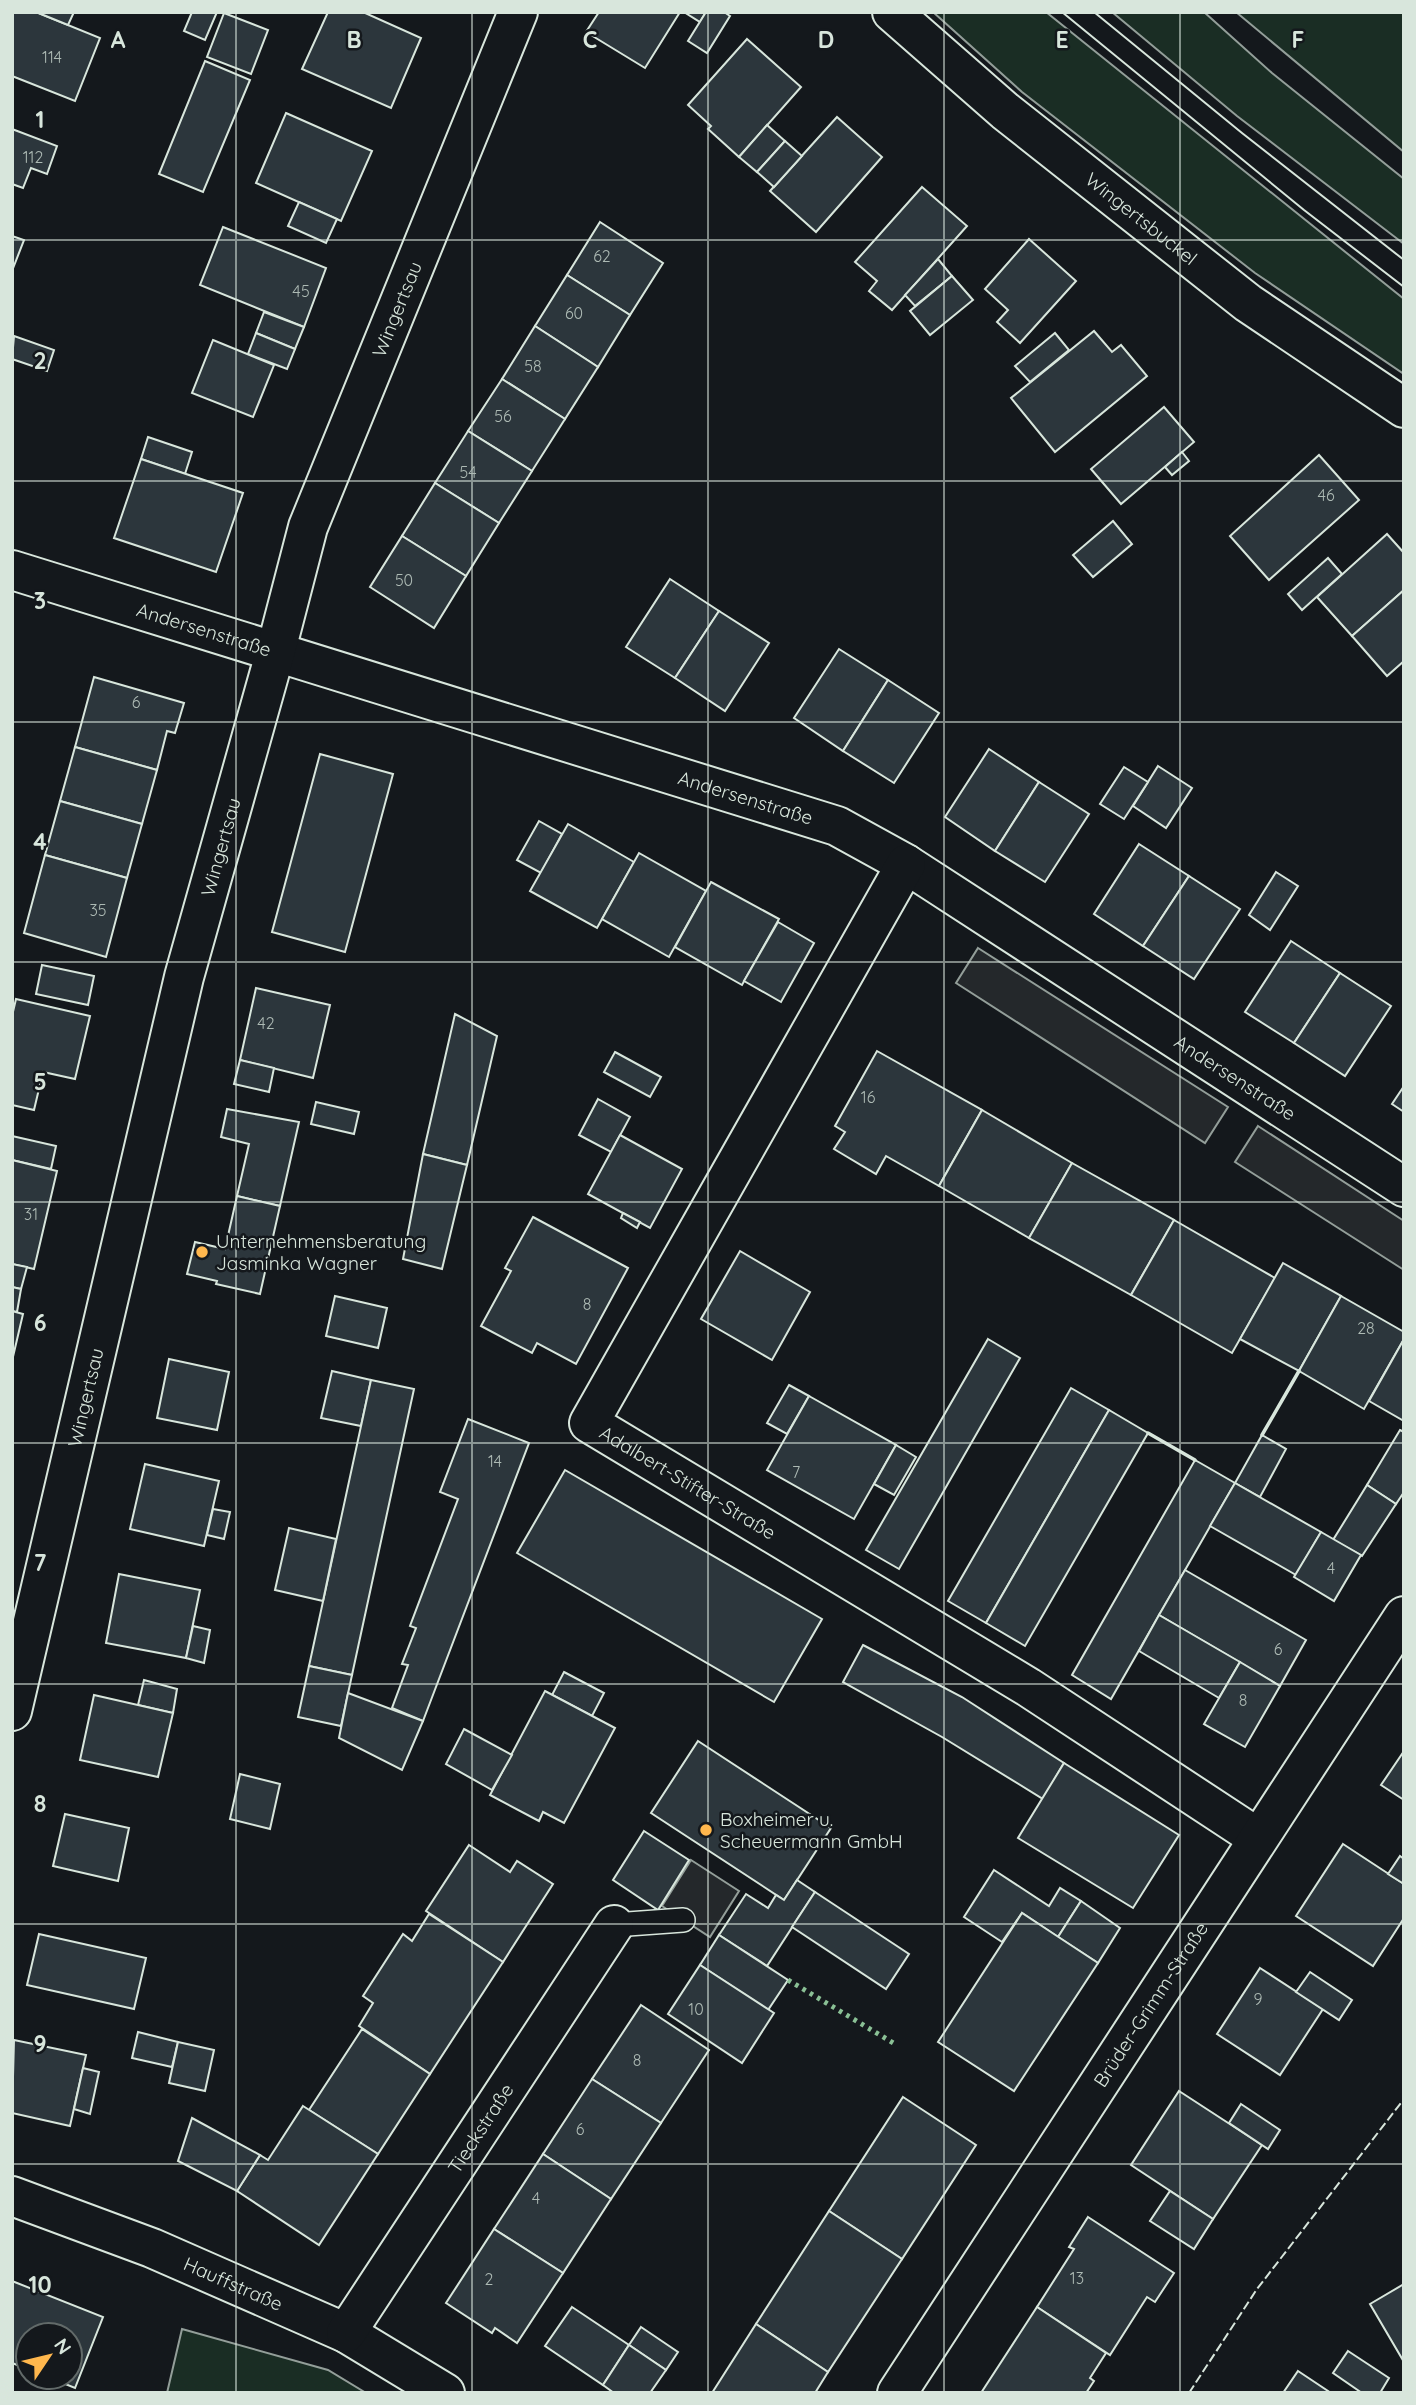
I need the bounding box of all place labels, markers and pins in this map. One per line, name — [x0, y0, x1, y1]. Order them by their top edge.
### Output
place label: Unternehmensberatung Jasminka Wagner — [216, 1229, 426, 1275]
marker: Unternehmensberatung Jasminka Wagner — [194, 1244, 210, 1260]
place label: Boxheimer u. Scheuermann GmbH — [720, 1807, 903, 1853]
marker: Boxheimer u. Scheuermann GmbH — [698, 1822, 714, 1838]

